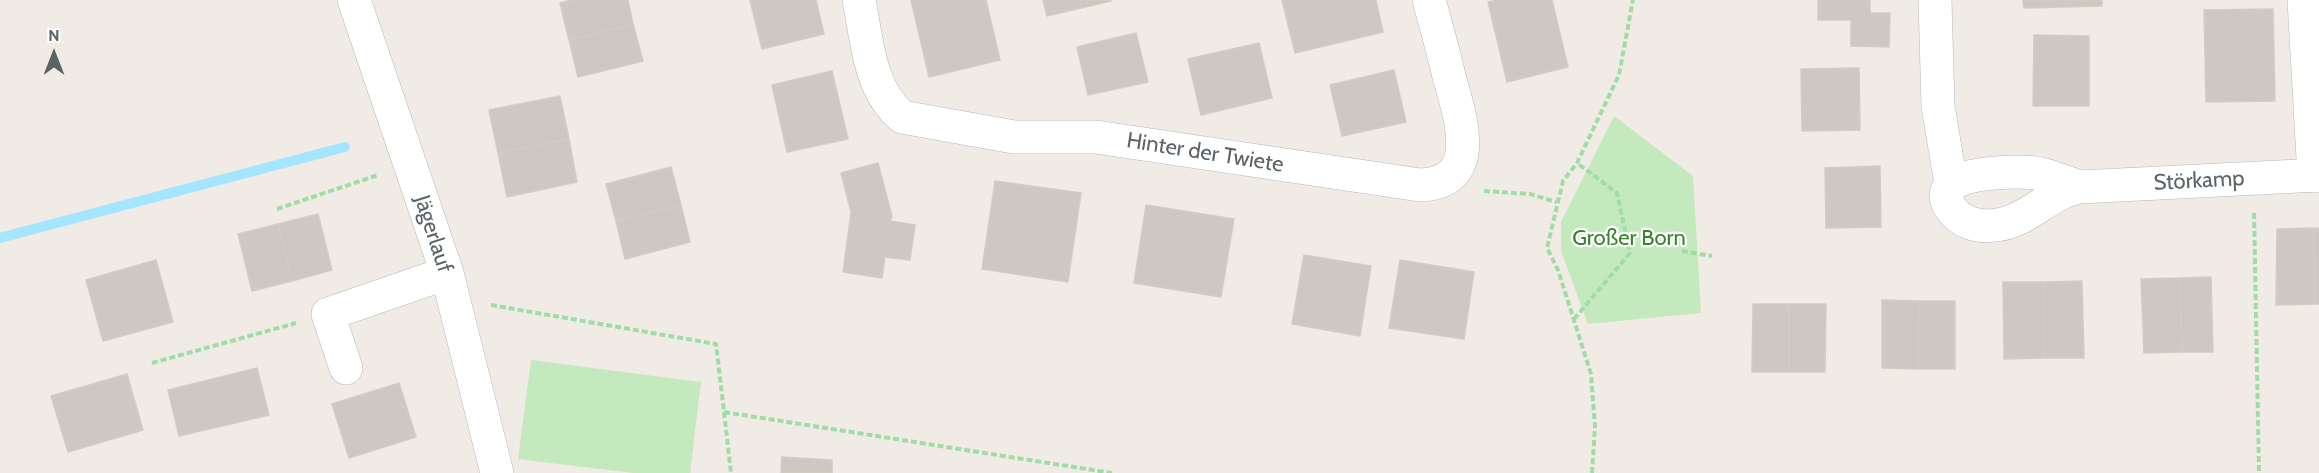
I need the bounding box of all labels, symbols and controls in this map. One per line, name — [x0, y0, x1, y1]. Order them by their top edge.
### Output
north arrow — [24, 24, 84, 84]
text: N — [48, 26, 60, 45]
street label: Hinter der Twiete — [1125, 128, 1285, 178]
street label: Störkamp — [2153, 165, 2245, 197]
street label: Jägerlauf — [408, 192, 458, 276]
park label: Großer Born — [1572, 226, 1686, 252]

